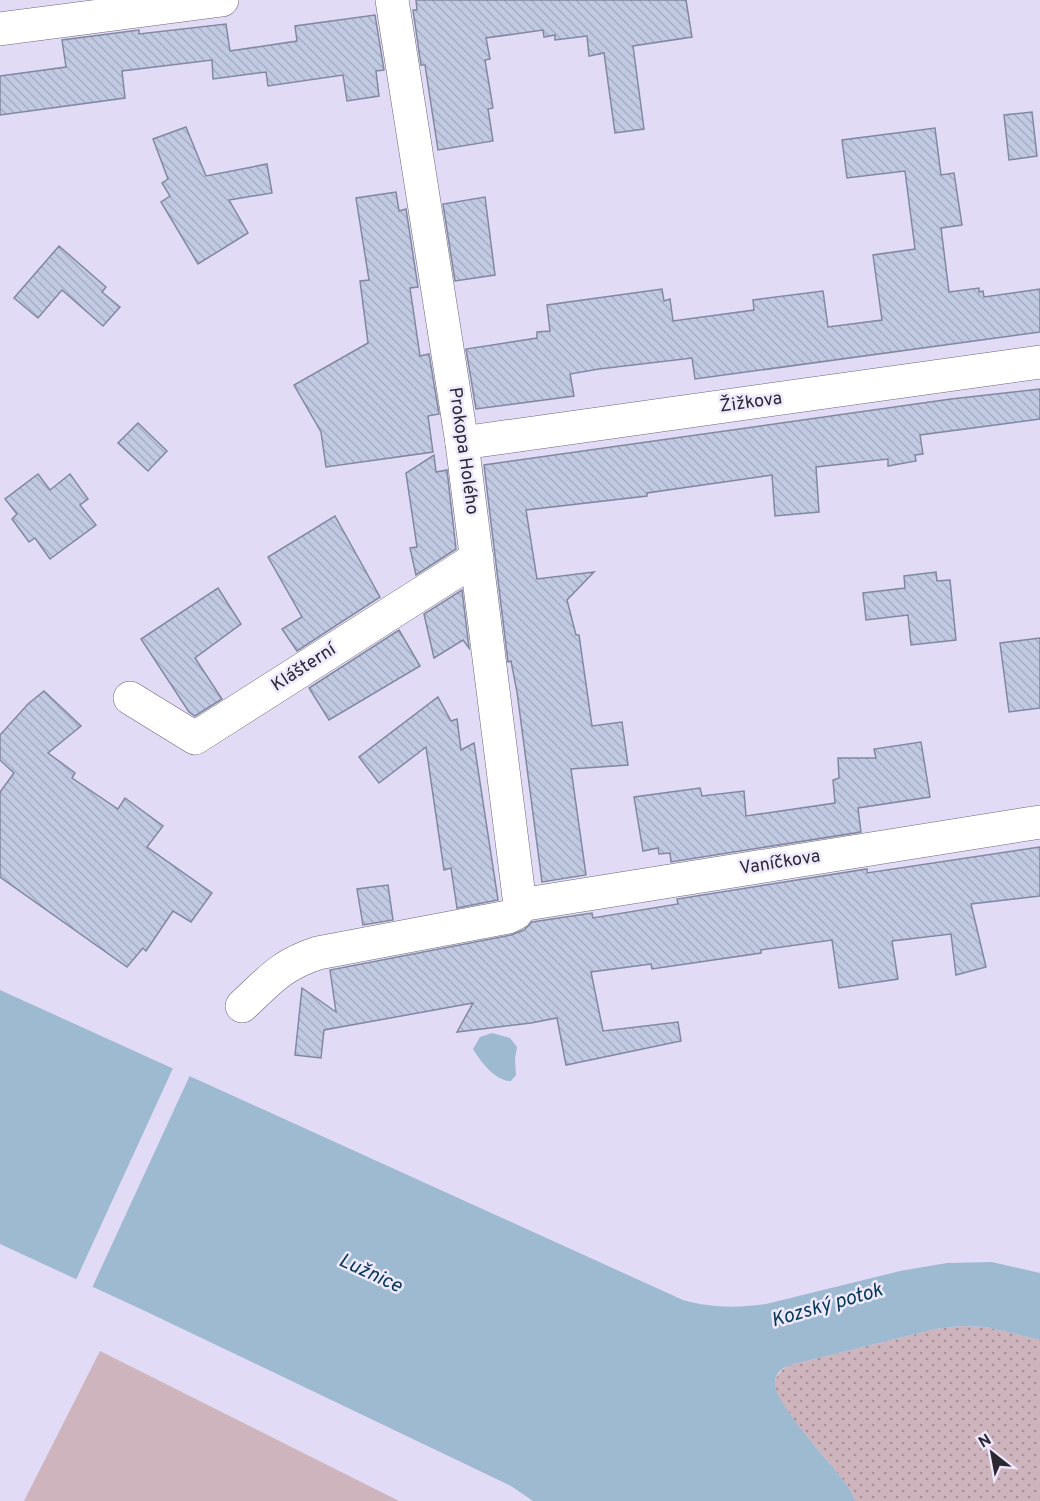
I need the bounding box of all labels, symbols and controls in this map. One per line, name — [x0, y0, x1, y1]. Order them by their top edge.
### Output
street label: Žižkova — [718, 385, 784, 419]
street label: Prokopa Holého — [443, 386, 483, 516]
street label: Klášterní — [267, 638, 342, 697]
street label: Vaníčkova — [738, 845, 822, 881]
water label: Lužnice — [334, 1248, 406, 1300]
water label: Kozský potok — [768, 1277, 887, 1334]
north arrow — [962, 1423, 1022, 1483]
text: N — [975, 1430, 995, 1453]

